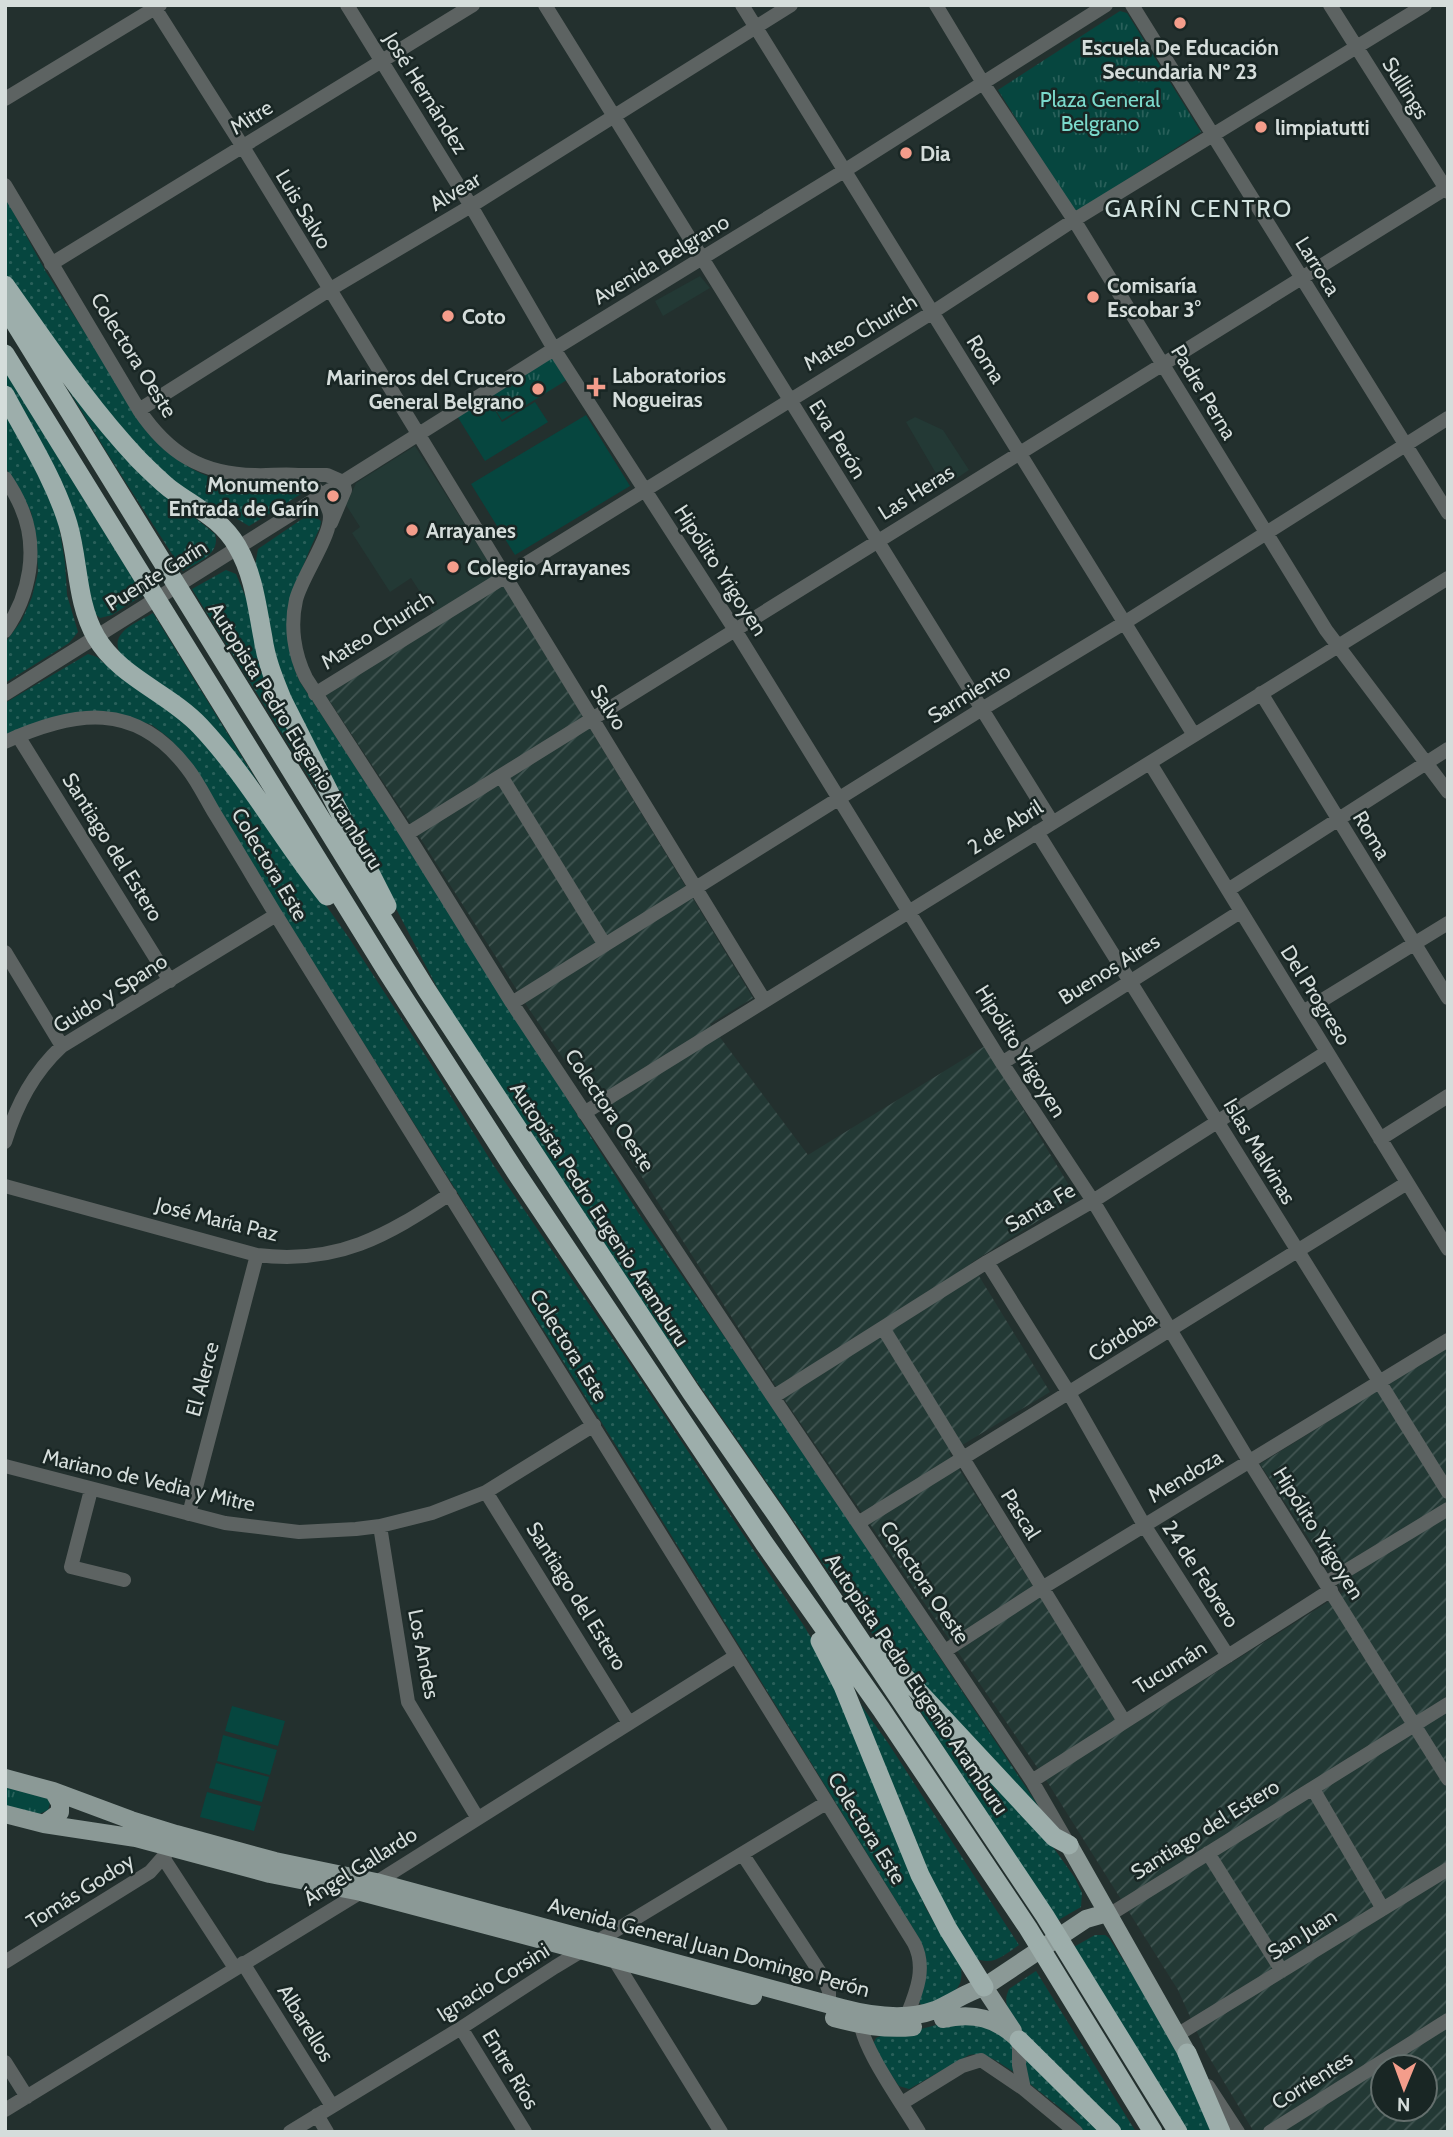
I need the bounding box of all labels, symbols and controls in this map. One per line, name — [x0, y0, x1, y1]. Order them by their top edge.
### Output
marker: Escuela De Educación Secundaria Nº 23 — [1172, 15, 1188, 31]
street label: José Hernández — [378, 27, 473, 158]
place label: Escuela De Educación Secundaria Nº 23 — [1081, 35, 1279, 84]
street label: Sullings — [1377, 52, 1435, 124]
park label: Plaza General Belgrano — [1040, 87, 1160, 136]
street label: Mitre — [225, 94, 277, 140]
place label: limpiatutti — [1275, 115, 1369, 140]
marker: limpiatutti — [1253, 119, 1269, 135]
place label: Dia — [920, 141, 951, 166]
marker: Dia — [898, 145, 914, 161]
street label: Luis Salvo — [271, 165, 337, 253]
street label: Alvear — [425, 166, 485, 216]
district label: GARÍN CENTRO — [1105, 194, 1293, 223]
street label: Avenida Belgrano — [588, 209, 734, 309]
street label: Larroca — [1290, 232, 1346, 300]
place label: Comisaría Escobar 3° — [1107, 273, 1201, 322]
street label: Colectora Oeste — [86, 288, 182, 422]
street label: Mateo Churich — [799, 288, 921, 376]
marker: Comisaría Escobar 3° — [1085, 289, 1101, 305]
place label: Coto — [462, 304, 506, 329]
marker: Coto — [440, 308, 456, 324]
street label: Roma — [962, 330, 1010, 388]
street label: Padre Perna — [1166, 340, 1242, 444]
place label: Laboratorios Nogueiras — [612, 363, 726, 412]
place label: Marineros del Crucero General Belgrano — [326, 365, 524, 414]
marker: Laboratorios Nogueiras — [586, 377, 606, 397]
marker: Marineros del Crucero General Belgrano — [530, 381, 546, 397]
street label: Eva Perón — [804, 395, 872, 483]
street label: Las Heras — [874, 459, 959, 525]
place label: Monumento Entrada de Garín — [169, 472, 319, 521]
marker: Monumento Entrada de Garín — [325, 488, 341, 504]
street label: Hipólito Yrigoyen — [669, 500, 773, 640]
place label: Arrayanes — [426, 518, 516, 543]
marker: Arrayanes — [404, 522, 420, 538]
street label: Puente Garín — [101, 534, 211, 616]
place label: Colegio Arrayanes — [467, 555, 630, 580]
marker: Colegio Arrayanes — [445, 559, 461, 575]
street label: Mateo Churich — [316, 585, 438, 675]
street label: Autopista Pedro Eugenio Aramburu — [203, 598, 389, 874]
street label: Sarmiento — [923, 658, 1015, 728]
street label: Salvo — [585, 680, 633, 734]
street label: Santiago del Estero — [57, 768, 169, 926]
street label: 2 de Abril — [963, 794, 1047, 860]
street label: Colectora Este — [227, 803, 314, 925]
street label: Roma — [1348, 806, 1396, 864]
street label: Buenos Aires — [1054, 928, 1164, 1010]
street label: Del Progreso — [1275, 940, 1357, 1050]
street label: Guido y Spano — [48, 948, 172, 1038]
street label: Hipólito Yrigoyen — [970, 980, 1072, 1122]
street label: Colectora Oeste — [560, 1044, 660, 1176]
street label: Autopista Pedro Eugenio Aramburu — [505, 1077, 695, 1351]
street label: Islas Malvinas — [1219, 1093, 1302, 1209]
street label: Santa Fe — [1001, 1177, 1080, 1237]
street label: José María Paz — [152, 1191, 281, 1246]
street label: Colectora Este — [525, 1284, 613, 1406]
street label: Córdoba — [1083, 1305, 1161, 1367]
street label: El Alerce — [180, 1339, 224, 1419]
street label: Mariano de Vedia y Mitre — [40, 1443, 258, 1517]
street label: Mendoza — [1143, 1444, 1227, 1508]
street label: Hipólito Yrigoyen — [1268, 1462, 1370, 1604]
street label: Pascal — [996, 1484, 1046, 1544]
street label: Colectora Oeste — [875, 1516, 975, 1648]
street label: 24 de Febrero — [1157, 1516, 1245, 1632]
street label: Santiago del Estero — [521, 1517, 633, 1675]
street label: Autopista Pedro Eugenio Aramburu — [820, 1549, 1014, 1819]
street label: Los Andes — [403, 1607, 445, 1701]
street label: Tucumán — [1129, 1635, 1211, 1699]
street label: Colectora Este — [823, 1767, 911, 1889]
street label: Santiago del Estero — [1126, 1773, 1284, 1885]
street label: Ángel Gallardo — [299, 1821, 421, 1911]
street label: Tomás Godoy — [22, 1848, 139, 1934]
street label: Avenida General Juan Domingo Perón — [545, 1892, 873, 2002]
street label: San Juan — [1263, 1903, 1341, 1965]
street label: Ignacio Corsini — [432, 1938, 554, 2026]
street label: Albarellos — [272, 1980, 340, 2067]
street label: Entre Ríos — [477, 2024, 545, 2114]
street label: Corrientes — [1267, 2045, 1357, 2115]
north arrow — [1369, 2053, 1439, 2123]
text: N — [1397, 2093, 1411, 2116]

